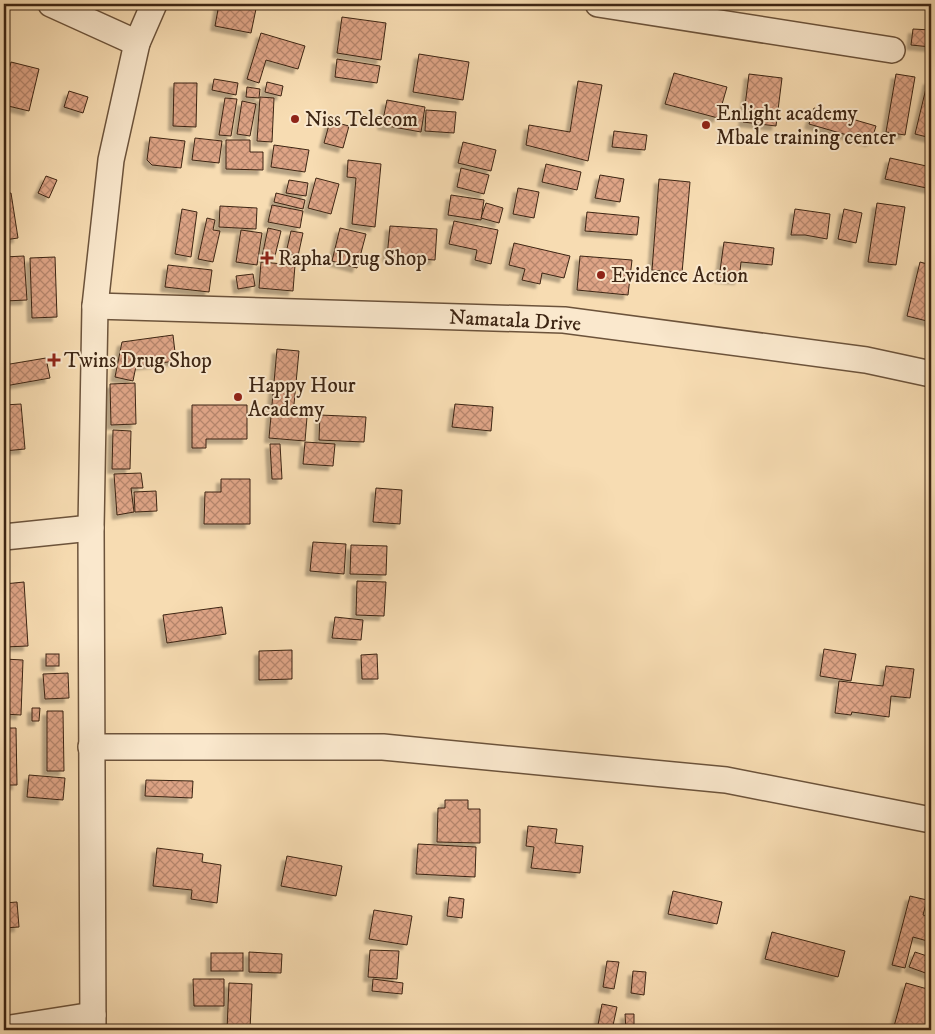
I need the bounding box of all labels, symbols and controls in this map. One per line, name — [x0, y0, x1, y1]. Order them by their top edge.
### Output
place label: Enlight academy Mbale training center — [716, 101, 896, 151]
place label: Niss Telecom — [305, 107, 418, 133]
marker: Niss Telecom — [289, 113, 301, 125]
marker: Enlight academy Mbale training center — [700, 119, 712, 131]
place label: Rapha Drug Shop — [278, 246, 427, 272]
marker: Rapha Drug Shop — [260, 251, 274, 265]
place label: Evidence Action — [611, 263, 748, 289]
marker: Evidence Action — [595, 269, 607, 281]
street label: Namatala Drive — [448, 305, 582, 337]
place label: Twins Drug Shop — [64, 348, 212, 374]
marker: Twins Drug Shop — [48, 354, 60, 366]
place label: Happy Hour Academy — [248, 373, 356, 423]
marker: Happy Hour Academy — [232, 391, 244, 403]

